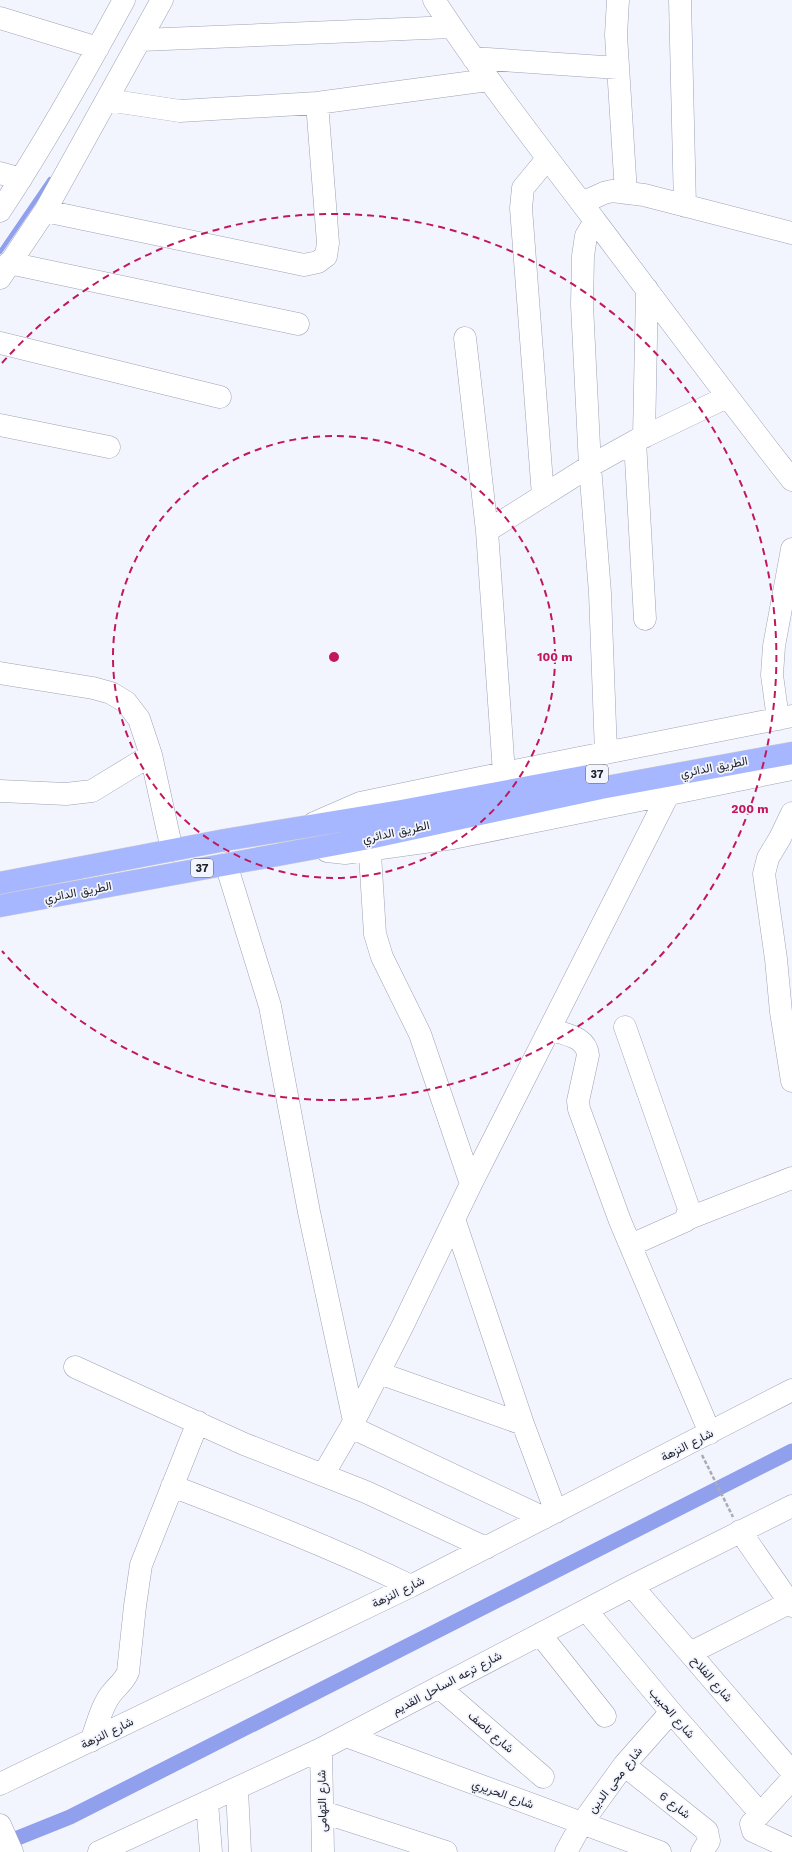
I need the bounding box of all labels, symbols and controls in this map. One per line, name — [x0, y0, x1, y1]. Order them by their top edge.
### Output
centre of rings — [327, 650, 341, 664]
text: 100 m — [537, 650, 573, 664]
street label: الطريق الدائري — [679, 754, 749, 783]
road number: 37 — [586, 765, 608, 783]
text: 200 m — [731, 802, 769, 816]
street label: الطريق الدائري — [361, 818, 431, 849]
road number: 37 — [191, 859, 213, 877]
street label: الطريق الدائري — [43, 879, 113, 908]
street label: شارع النزهة — [659, 1426, 716, 1466]
street label: شارع النزهة — [369, 1573, 427, 1613]
street label: شارع ترعه الساحل القديم — [390, 1648, 505, 1720]
street label: شارع الفلاح — [687, 1653, 736, 1706]
street label: شارع الحبيب — [645, 1685, 698, 1742]
street label: شارع ناصف — [464, 1708, 517, 1757]
street label: شارع النزهة — [78, 1714, 136, 1754]
street label: شارع محى الدين — [585, 1744, 647, 1817]
street label: شارع التهامى — [314, 1770, 332, 1832]
street label: شارع الحريري — [469, 1776, 536, 1814]
street label: شارع 6 — [655, 1789, 693, 1823]

